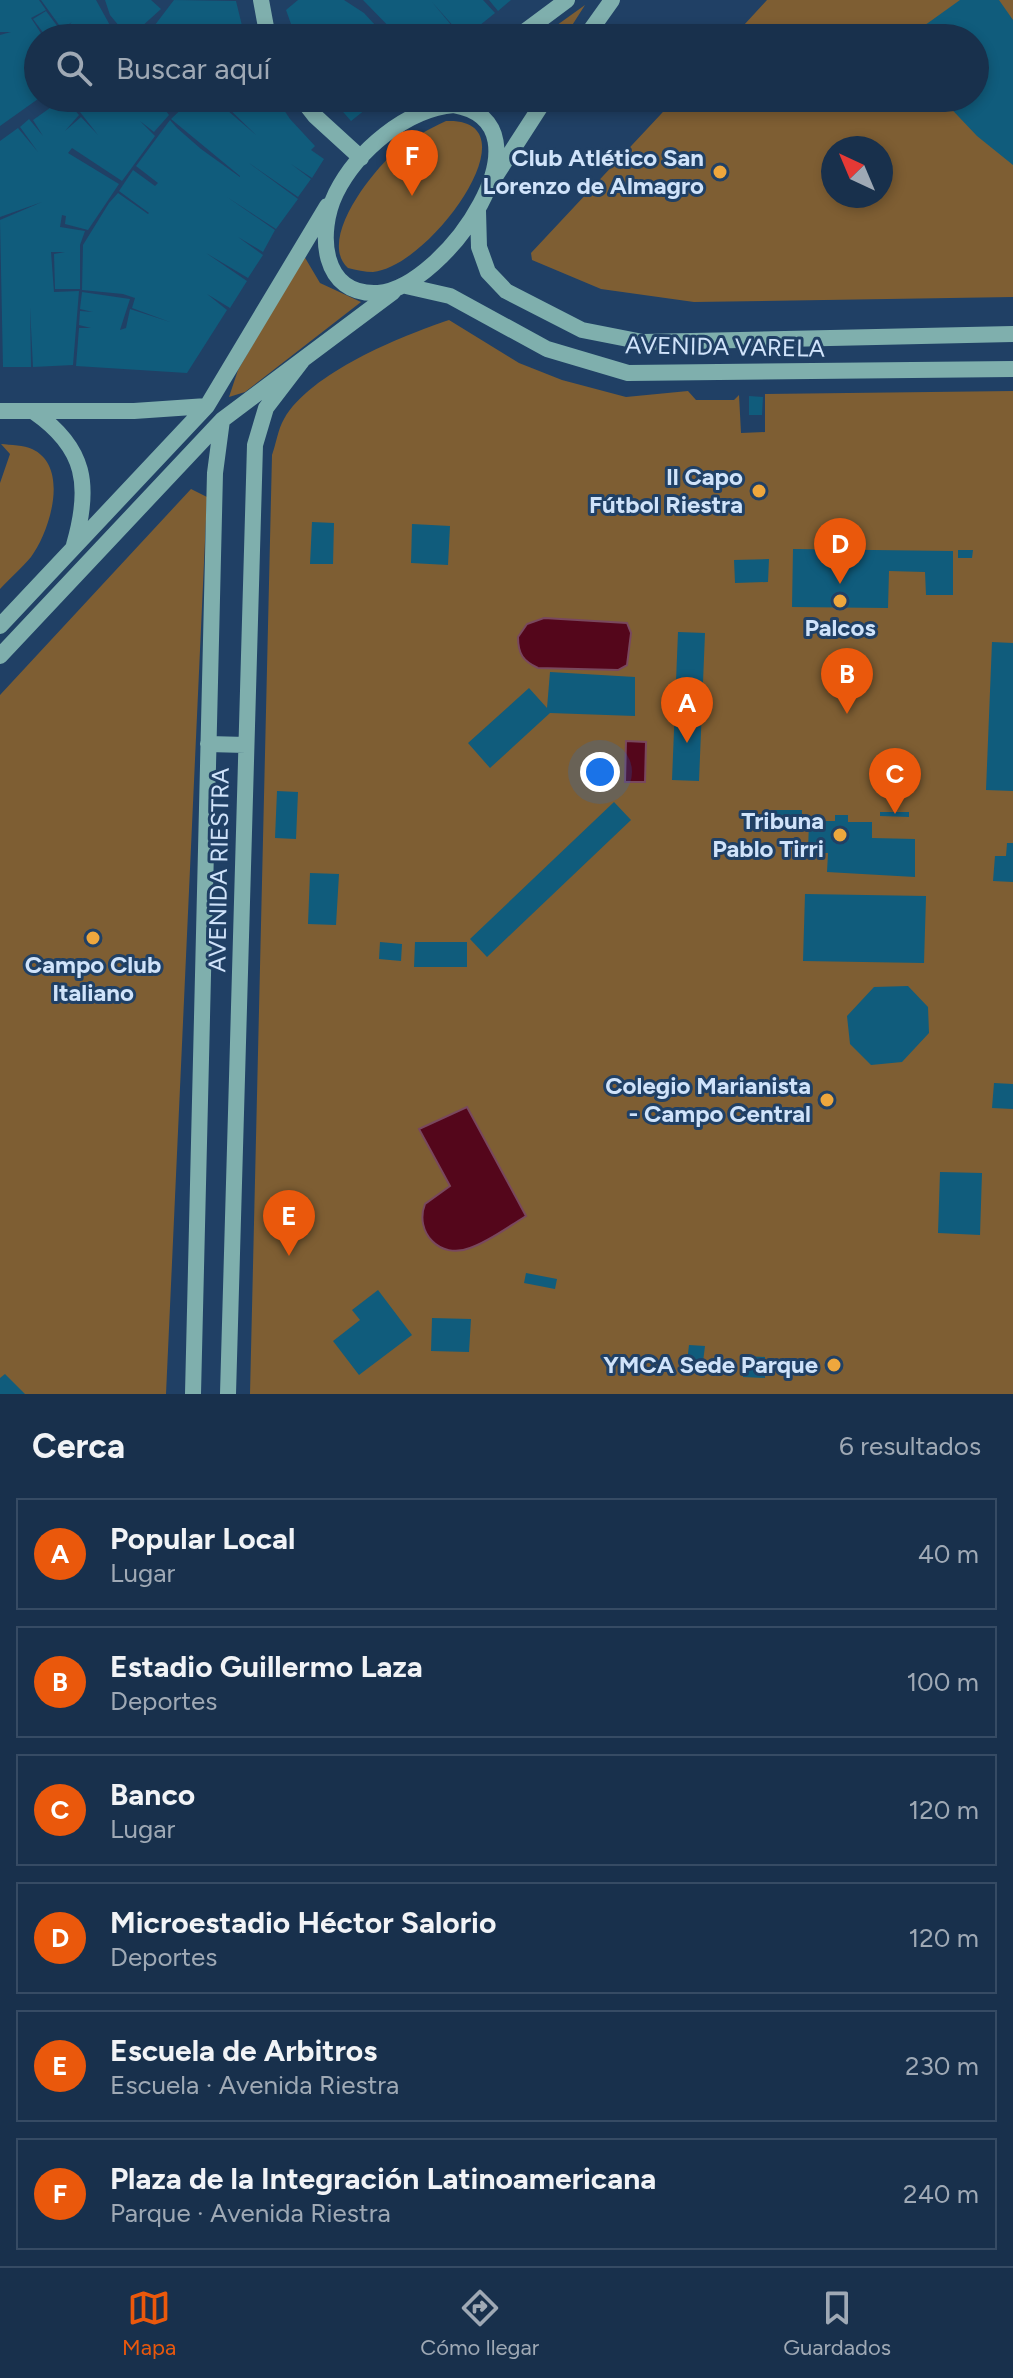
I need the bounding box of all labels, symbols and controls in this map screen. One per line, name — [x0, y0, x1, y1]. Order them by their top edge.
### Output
search box — [24, 24, 989, 112]
icon: search — [52, 46, 96, 90]
text: Buscar aquí — [116, 50, 270, 87]
pin: F — [386, 130, 438, 196]
north arrow — [821, 136, 893, 208]
place label: Club Atlético San Lorenzo de Almagro — [483, 143, 704, 200]
marker: Club Atlético San Lorenzo de Almagro — [711, 163, 729, 181]
street label: AVENIDA VARELA — [625, 330, 826, 363]
place label: Il Capo Fútbol Riestra — [589, 462, 743, 519]
marker: Il Capo Fútbol Riestra — [750, 482, 768, 500]
pin: D — [814, 518, 866, 584]
marker: Palcos — [831, 592, 849, 610]
place label: Palcos — [804, 613, 876, 642]
pin: B — [821, 648, 873, 714]
pin: A — [661, 677, 713, 743]
pin: C — [869, 748, 921, 814]
your location — [580, 752, 620, 792]
street label: AVENIDA RIESTRA — [202, 767, 235, 973]
place label: Tribuna Pablo Tirri — [712, 806, 824, 863]
marker: Tribuna Pablo Tirri — [831, 826, 849, 844]
marker: Campo Club Italiano — [84, 929, 102, 947]
place label: Campo Club Italiano — [25, 950, 161, 1007]
place label: Colegio Marianista - Campo Central — [605, 1071, 811, 1128]
marker: Colegio Marianista - Campo Central — [818, 1091, 836, 1109]
pin: E — [263, 1190, 315, 1256]
place label: YMCA Sede Parque — [603, 1350, 818, 1379]
marker: YMCA Sede Parque — [825, 1356, 843, 1374]
text: Cerca — [32, 1426, 125, 1467]
text: 6 resultados — [839, 1430, 981, 1462]
text: Popular Local — [110, 1520, 295, 1557]
text: A — [51, 1538, 69, 1570]
text: 40 m — [918, 1538, 979, 1570]
text: Lugar — [110, 1557, 175, 1589]
text: Estadio Guillermo Laza — [110, 1648, 423, 1685]
text: B — [52, 1666, 68, 1698]
text: 100 m — [906, 1666, 979, 1698]
text: Deportes — [110, 1685, 217, 1717]
text: Banco — [110, 1776, 195, 1813]
text: C — [51, 1794, 69, 1826]
text: 120 m — [909, 1794, 979, 1826]
text: Lugar — [110, 1813, 175, 1845]
text: Microestadio Héctor Salorio — [110, 1904, 496, 1941]
text: D — [51, 1922, 69, 1954]
text: 120 m — [909, 1922, 979, 1954]
text: Deportes — [110, 1941, 217, 1973]
text: Escuela de Arbitros — [110, 2032, 377, 2069]
text: E — [52, 2050, 68, 2082]
text: 230 m — [905, 2050, 979, 2082]
text: Escuela · Avenida Riestra — [110, 2069, 399, 2101]
text: Plaza de la Integración Latinoamericana — [110, 2160, 656, 2197]
text: F — [53, 2178, 67, 2210]
text: 240 m — [903, 2178, 979, 2210]
text: Parque · Avenida Riestra — [110, 2197, 391, 2229]
tab: Mapa — [122, 2286, 176, 2361]
tab: Cómo llegar — [420, 2286, 539, 2361]
tab: Guardados — [783, 2286, 891, 2361]

